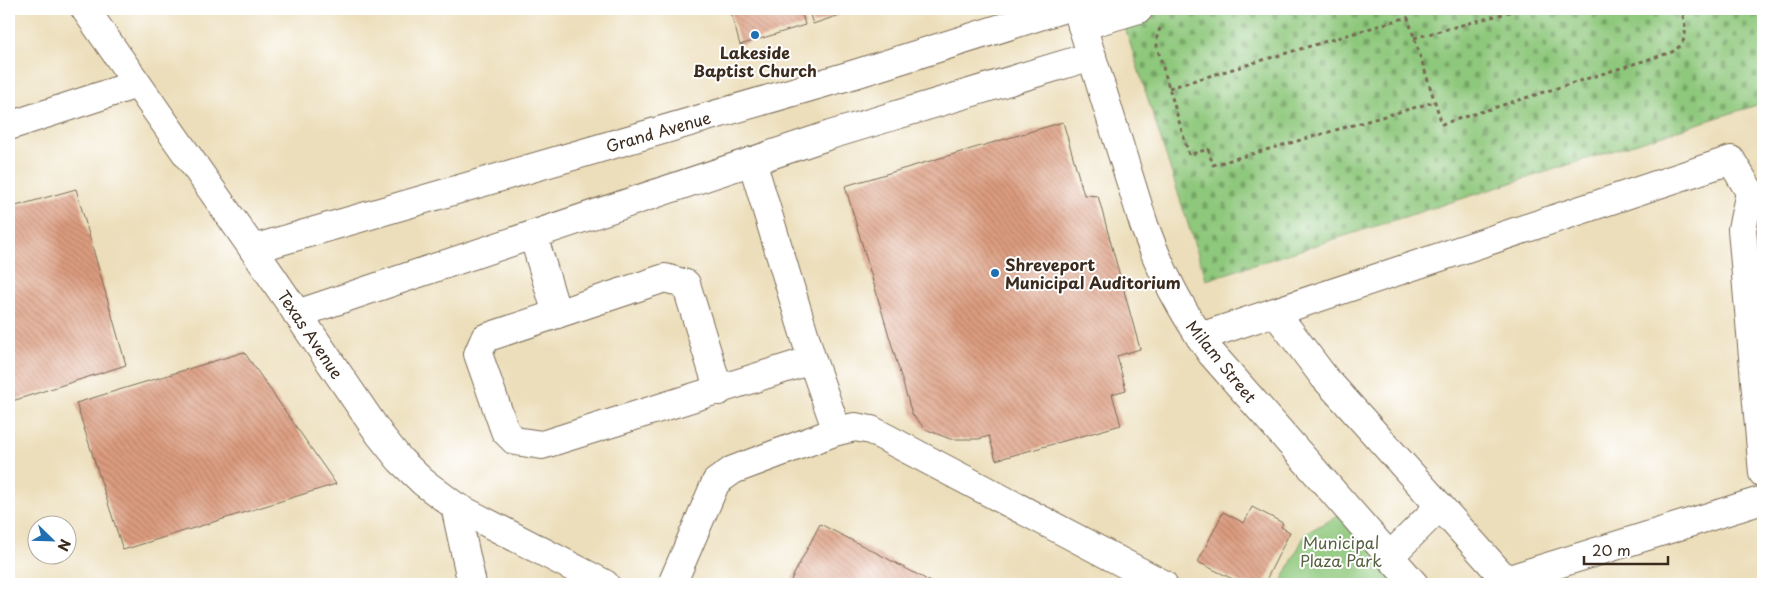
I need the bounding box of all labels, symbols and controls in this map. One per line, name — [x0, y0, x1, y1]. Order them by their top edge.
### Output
marker: Lakeside Baptist Church — [749, 29, 761, 41]
place label: Lakeside Baptist Church — [693, 40, 817, 82]
street label: Grand Avenue — [603, 104, 714, 157]
place label: Shreveport Municipal Auditorium — [1005, 252, 1181, 294]
marker: Shreveport Municipal Auditorium — [989, 267, 1001, 279]
street label: Texas Avenue — [272, 285, 350, 383]
street label: Milam Street — [1181, 315, 1263, 408]
north arrow — [28, 516, 78, 566]
park label: Municipal Plaza Park — [1300, 530, 1382, 572]
scale bar — [1584, 533, 1668, 565]
text: N — [53, 536, 76, 554]
text: 20 m — [1592, 538, 1631, 561]

